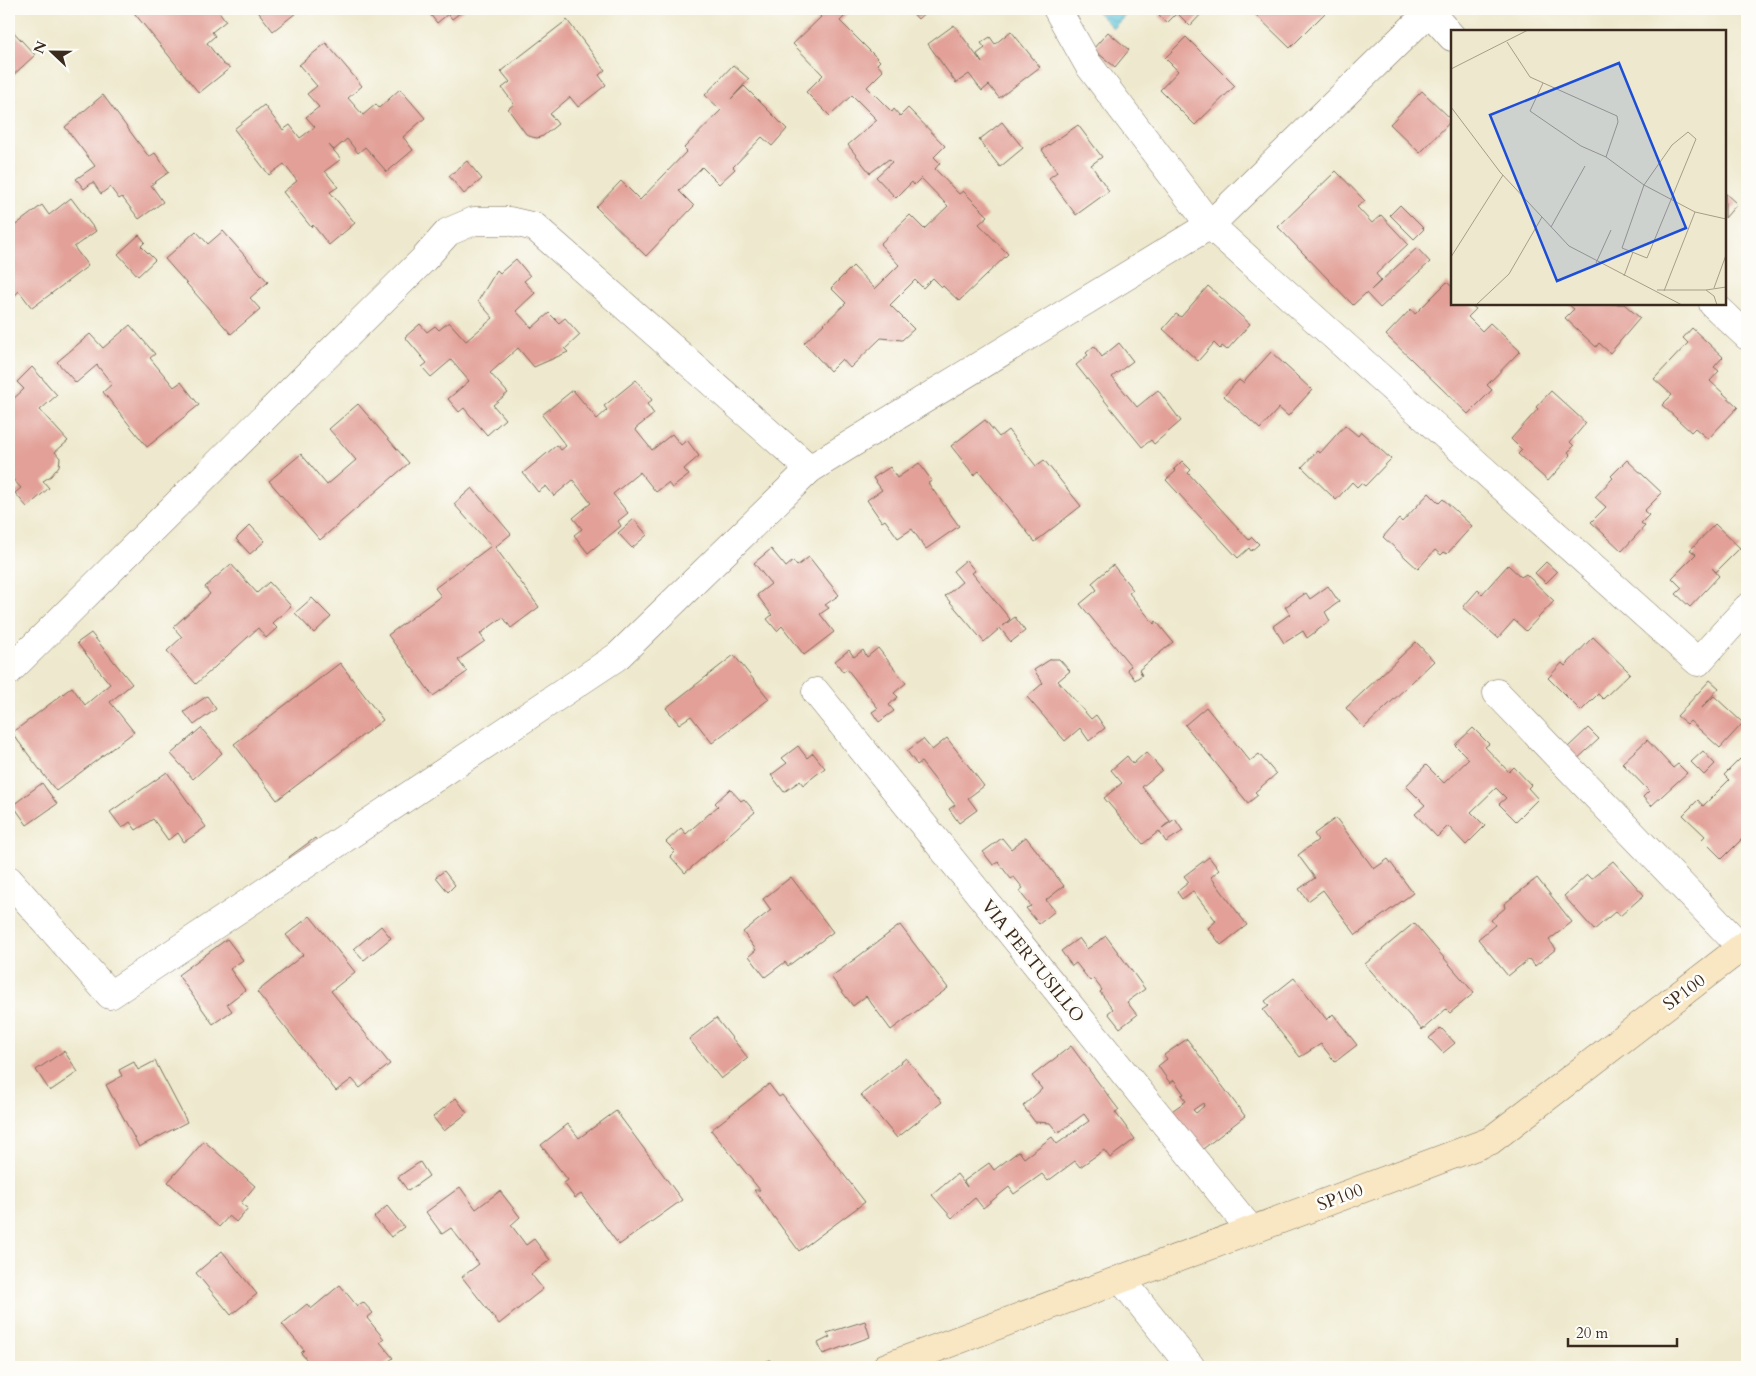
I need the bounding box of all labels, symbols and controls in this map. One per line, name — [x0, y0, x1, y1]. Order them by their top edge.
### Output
north arrow — [28, 28, 78, 78]
inset map — [1451, 30, 1726, 305]
text: N — [29, 38, 51, 57]
street label: VIA PERTUSILLO — [975, 895, 1090, 1028]
street label: SP100 — [1658, 968, 1711, 1017]
street label: SP100 — [1314, 1177, 1367, 1218]
scale bar — [1568, 1316, 1677, 1348]
text: 20 m — [1576, 1323, 1608, 1343]

